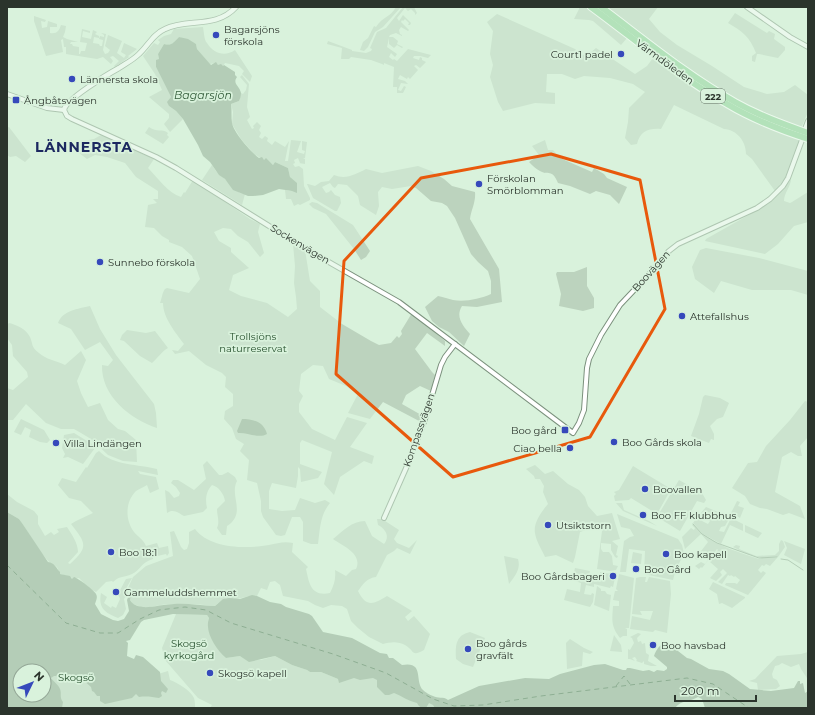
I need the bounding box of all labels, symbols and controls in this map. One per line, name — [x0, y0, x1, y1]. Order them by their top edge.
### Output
place label: Bagarsjöns förskola — [224, 23, 280, 48]
marker: Bagarsjöns förskola — [211, 30, 221, 40]
street label: Värmdöleden — [634, 37, 696, 87]
place label: Court1 padel — [551, 48, 613, 61]
marker: Court1 padel — [616, 49, 626, 59]
place label: Lännersta skola — [80, 73, 158, 86]
marker: Lännersta skola — [67, 74, 77, 84]
water label: Bagarsjön — [174, 88, 232, 102]
road number: 222 — [701, 89, 725, 103]
place label: Ångbåtsvägen — [24, 94, 97, 107]
marker: Ångbåtsvägen — [11, 95, 21, 105]
district label: LÄNNERSTA — [35, 138, 133, 156]
place label: Förskolan Smörblomman — [487, 172, 564, 197]
marker: Förskolan Smörblomman — [474, 179, 484, 189]
street label: Sockenvägen — [268, 221, 332, 267]
street label: Boovägen — [629, 248, 673, 294]
place label: Sunnebo förskola — [108, 256, 195, 269]
marker: Sunnebo förskola — [95, 257, 105, 267]
place label: Attefallshus — [690, 310, 749, 323]
marker: Attefallshus — [677, 311, 687, 321]
park label: Trollsjöns naturreservat — [219, 330, 287, 355]
street label: Kompassvägen — [400, 392, 438, 468]
place label: Boo gård — [511, 424, 557, 437]
marker: Boo gård — [560, 425, 570, 435]
place label: Boo Gårds skola — [622, 436, 702, 449]
place label: Villa Lindängen — [64, 437, 142, 450]
marker: Boo Gårds skola — [609, 437, 619, 447]
marker: Villa Lindängen — [51, 438, 61, 448]
place label: Ciao bella — [513, 442, 562, 455]
marker: Ciao bella — [565, 443, 575, 453]
place label: Boovallen — [653, 483, 702, 496]
marker: Boovallen — [640, 484, 650, 494]
place label: Boo FF klubbhus — [651, 509, 736, 522]
marker: Boo FF klubbhus — [638, 510, 648, 520]
place label: Utsiktstorn — [556, 519, 611, 532]
marker: Utsiktstorn — [543, 520, 553, 530]
place label: Boo 18:1 — [119, 546, 157, 559]
marker: Boo 18:1 — [106, 547, 116, 557]
place label: Boo kapell — [674, 548, 727, 561]
marker: Boo kapell — [661, 549, 671, 559]
place label: Boo Gård — [644, 563, 691, 576]
marker: Boo Gård — [631, 564, 641, 574]
place label: Boo Gårdsbageri — [521, 570, 605, 583]
marker: Boo Gårdsbageri — [608, 571, 618, 581]
place label: Gammeluddshemmet — [124, 586, 237, 599]
marker: Gammeluddshemmet — [111, 587, 121, 597]
park label: Skogsö kyrkogård — [164, 637, 214, 662]
place label: Boo gårds gravfält — [476, 637, 527, 662]
place label: Boo havsbad — [661, 639, 726, 652]
marker: Boo havsbad — [648, 640, 658, 650]
marker: Boo gårds gravfält — [463, 644, 473, 654]
north arrow — [12, 663, 52, 703]
place label: Skogsö kapell — [218, 667, 287, 680]
text: N — [31, 668, 47, 684]
marker: Skogsö kapell — [205, 668, 215, 678]
park label: Skogsö — [58, 671, 94, 684]
scale bar — [675, 677, 756, 703]
text: 200 m — [681, 683, 720, 698]

